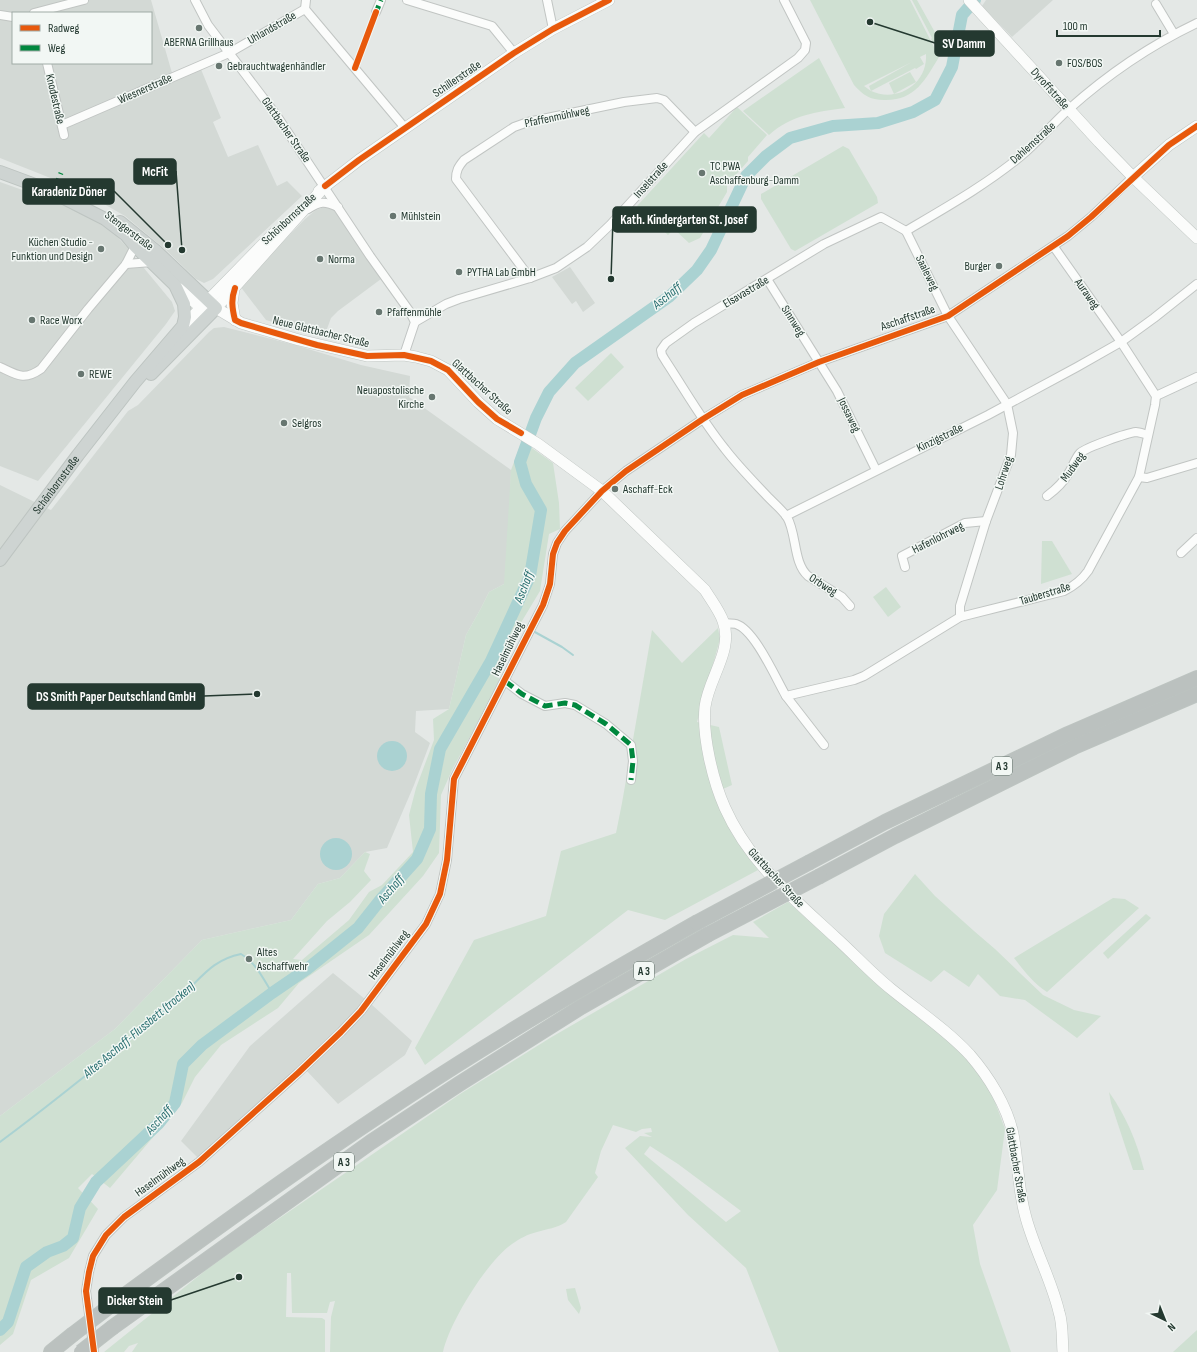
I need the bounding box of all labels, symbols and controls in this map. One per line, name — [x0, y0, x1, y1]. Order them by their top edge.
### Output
street label: Uhlandstraße — [245, 8, 299, 48]
legend — [12, 12, 152, 64]
scale bar — [1057, 12, 1160, 38]
text: 100 m — [1063, 19, 1088, 34]
text: Radweg — [48, 21, 80, 36]
marker: ABERNA Grillhaus — [194, 23, 204, 33]
callout: SV Damm — [935, 31, 994, 56]
place label: ABERNA Grillhaus — [163, 35, 234, 50]
text: SV Damm — [942, 36, 986, 52]
text: Weg — [48, 41, 65, 56]
place label: FOS/BOS — [1067, 56, 1102, 71]
street label: Schillerstraße — [430, 57, 484, 101]
marker: FOS/BOS — [1054, 58, 1064, 68]
place label: Gebrauchtwagenhändler — [227, 59, 326, 74]
marker: Gebrauchtwagenhändler — [214, 61, 224, 71]
street label: Dyroffstraße — [1027, 65, 1073, 113]
street label: Wiesnerstraße — [115, 70, 175, 108]
street label: Knodestraße — [42, 72, 68, 126]
street label: Glattbacher Straße — [258, 94, 314, 166]
street label: Pfaffenmühlweg — [523, 103, 591, 131]
street label: Dahlemstraße — [1007, 119, 1059, 167]
street label: Inselstraße — [630, 158, 672, 202]
callout: McFit — [134, 159, 176, 184]
place label: TC PWA Aschaffenburg-Damm — [709, 159, 799, 188]
text: McFit — [142, 164, 169, 180]
marker: TC PWA Aschaffenburg-Damm — [697, 168, 707, 178]
callout: Karadeniz Döner — [23, 179, 114, 204]
text: Karadeniz Döner — [31, 184, 107, 200]
street label: Schönbornstraße — [258, 190, 320, 248]
callout: Kath. Kindergarten St. Josef — [613, 207, 756, 232]
street label: Stengerstraße — [102, 208, 156, 254]
place label: Mühlstein — [401, 209, 441, 224]
marker: Mühlstein — [388, 211, 398, 221]
text: Kath. Kindergarten St. Josef — [620, 212, 749, 228]
place label: Küchen Studio - Funktion und Design — [12, 235, 93, 264]
marker: Küchen Studio - Funktion und Design — [96, 244, 106, 254]
place label: Norma — [328, 252, 355, 267]
street label: Saaleweg — [912, 253, 942, 293]
marker: Norma — [315, 254, 325, 264]
place label: Burger — [965, 259, 992, 274]
marker: Burger — [994, 261, 1004, 271]
place label: PYTHA Lab GmbH — [467, 265, 536, 280]
marker: PYTHA Lab GmbH — [454, 267, 464, 277]
street label: Elsavastraße — [720, 272, 772, 312]
street label: Auraweg — [1070, 275, 1103, 313]
water label: Aschaff — [648, 278, 686, 313]
street label: Aschaffstraße — [878, 302, 937, 335]
street label: Sinnweg — [778, 303, 808, 340]
place label: Pfaffenmühle — [387, 305, 442, 320]
marker: Pfaffenmühle — [374, 307, 384, 317]
place label: Race Worx — [40, 313, 83, 328]
street label: Neue Glattbacher Straße — [271, 313, 371, 351]
marker: Race Worx — [27, 315, 37, 325]
street label: Glattbacher Straße — [449, 356, 516, 418]
place label: REWE — [89, 367, 112, 382]
marker: REWE — [76, 369, 86, 379]
place label: Neuapostolische Kirche — [357, 383, 424, 412]
marker: Neuapostolische Kirche — [427, 392, 437, 402]
street label: Jossaweg — [834, 394, 864, 435]
place label: Selgros — [292, 416, 322, 431]
marker: Selgros — [279, 418, 289, 428]
street label: Kinzigstraße — [914, 420, 966, 456]
street label: Mudweg — [1057, 449, 1089, 485]
street label: Schönbornstraße — [29, 452, 83, 517]
street label: Lohrweg — [992, 454, 1017, 492]
place label: Aschaff-Eck — [622, 482, 673, 497]
marker: Aschaff-Eck — [610, 484, 620, 494]
street label: Hafenlohrweg — [910, 518, 967, 557]
water label: Aschaff — [510, 567, 538, 606]
street label: Orbweg — [806, 571, 840, 600]
street label: Tauberstraße — [1018, 579, 1072, 609]
street label: Haselmühlweg — [488, 619, 528, 679]
callout: DS Smith Paper Deutschland GmbH — [28, 684, 204, 709]
text: DS Smith Paper Deutschland GmbH — [36, 689, 196, 705]
road number: A 3 — [992, 757, 1012, 775]
street label: Glattbacher Straße — [744, 845, 808, 911]
water label: Aschaff — [374, 870, 409, 908]
street label: Haselmühlweg — [365, 927, 413, 983]
place label: Altes Aschaffwehr — [256, 945, 309, 974]
marker: Altes Aschaffwehr — [244, 954, 254, 964]
road number: A 3 — [634, 962, 654, 980]
water label: Altes Aschaff-Flussbett (trocken) — [79, 978, 198, 1082]
water label: Aschaff — [141, 1101, 177, 1138]
street label: Glattbacher Straße — [1002, 1126, 1030, 1204]
road number: A 3 — [334, 1153, 354, 1171]
street label: Haselmühlweg — [132, 1154, 188, 1200]
callout: Dicker Stein — [99, 1288, 171, 1313]
text: Dicker Stein — [107, 1293, 163, 1309]
north arrow — [1145, 1300, 1185, 1340]
text: N — [1165, 1320, 1178, 1334]

